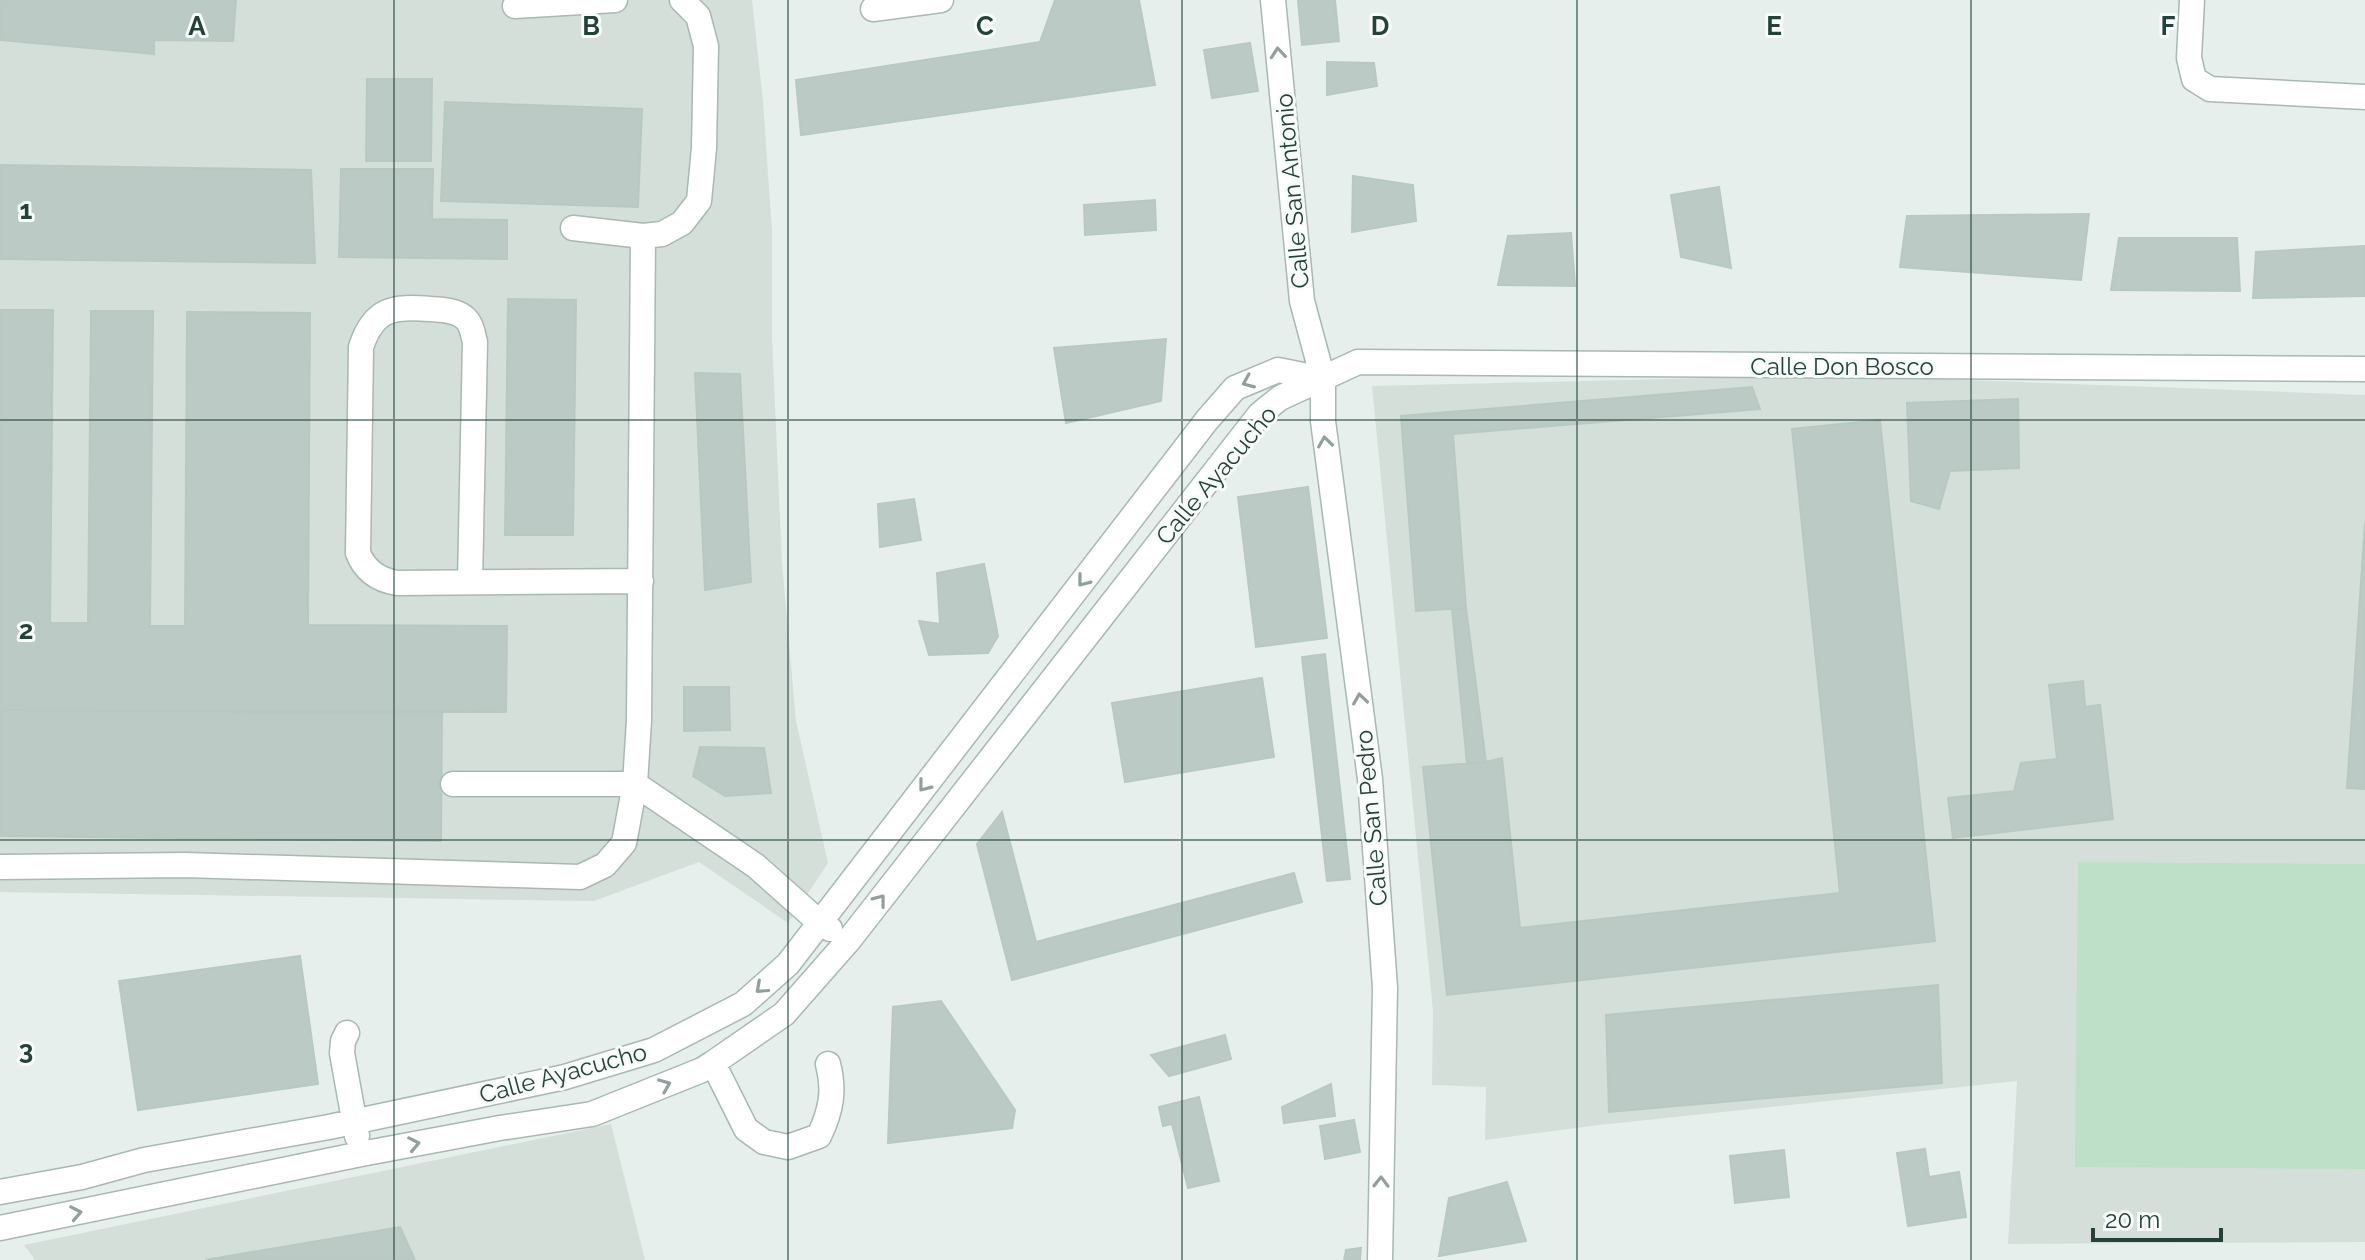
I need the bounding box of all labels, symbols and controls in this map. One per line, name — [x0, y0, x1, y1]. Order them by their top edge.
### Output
text: A — [188, 11, 206, 41]
text: B — [582, 11, 600, 41]
text: C — [976, 11, 994, 41]
text: D — [1371, 11, 1389, 41]
text: E — [1766, 11, 1782, 41]
text: F — [2161, 11, 2176, 41]
one-way arrow — [1270, 46, 1287, 59]
street label: Calle San Antonio — [1269, 92, 1315, 290]
text: 1 — [20, 195, 33, 225]
street label: Calle Don Bosco — [1750, 352, 1934, 381]
one-way arrow — [1242, 373, 1256, 389]
street label: Calle Ayacucho — [1150, 400, 1282, 550]
one-way arrow — [1317, 435, 1334, 448]
one-way arrow — [1078, 572, 1092, 587]
text: 2 — [19, 615, 33, 645]
one-way arrow — [1352, 692, 1369, 706]
street label: Calle San Pedro — [1349, 729, 1393, 907]
one-way arrow — [919, 777, 933, 792]
one-way arrow — [870, 895, 885, 909]
one-way arrow — [755, 978, 770, 993]
text: 3 — [19, 1035, 33, 1065]
street label: Calle Ayacucho — [476, 1037, 650, 1109]
one-way arrow — [657, 1078, 671, 1095]
one-way arrow — [407, 1137, 420, 1154]
one-way arrow — [1373, 1175, 1390, 1188]
scale bar — [2093, 1192, 2221, 1242]
one-way arrow — [70, 1205, 83, 1222]
text: 20 m — [2105, 1205, 2160, 1234]

